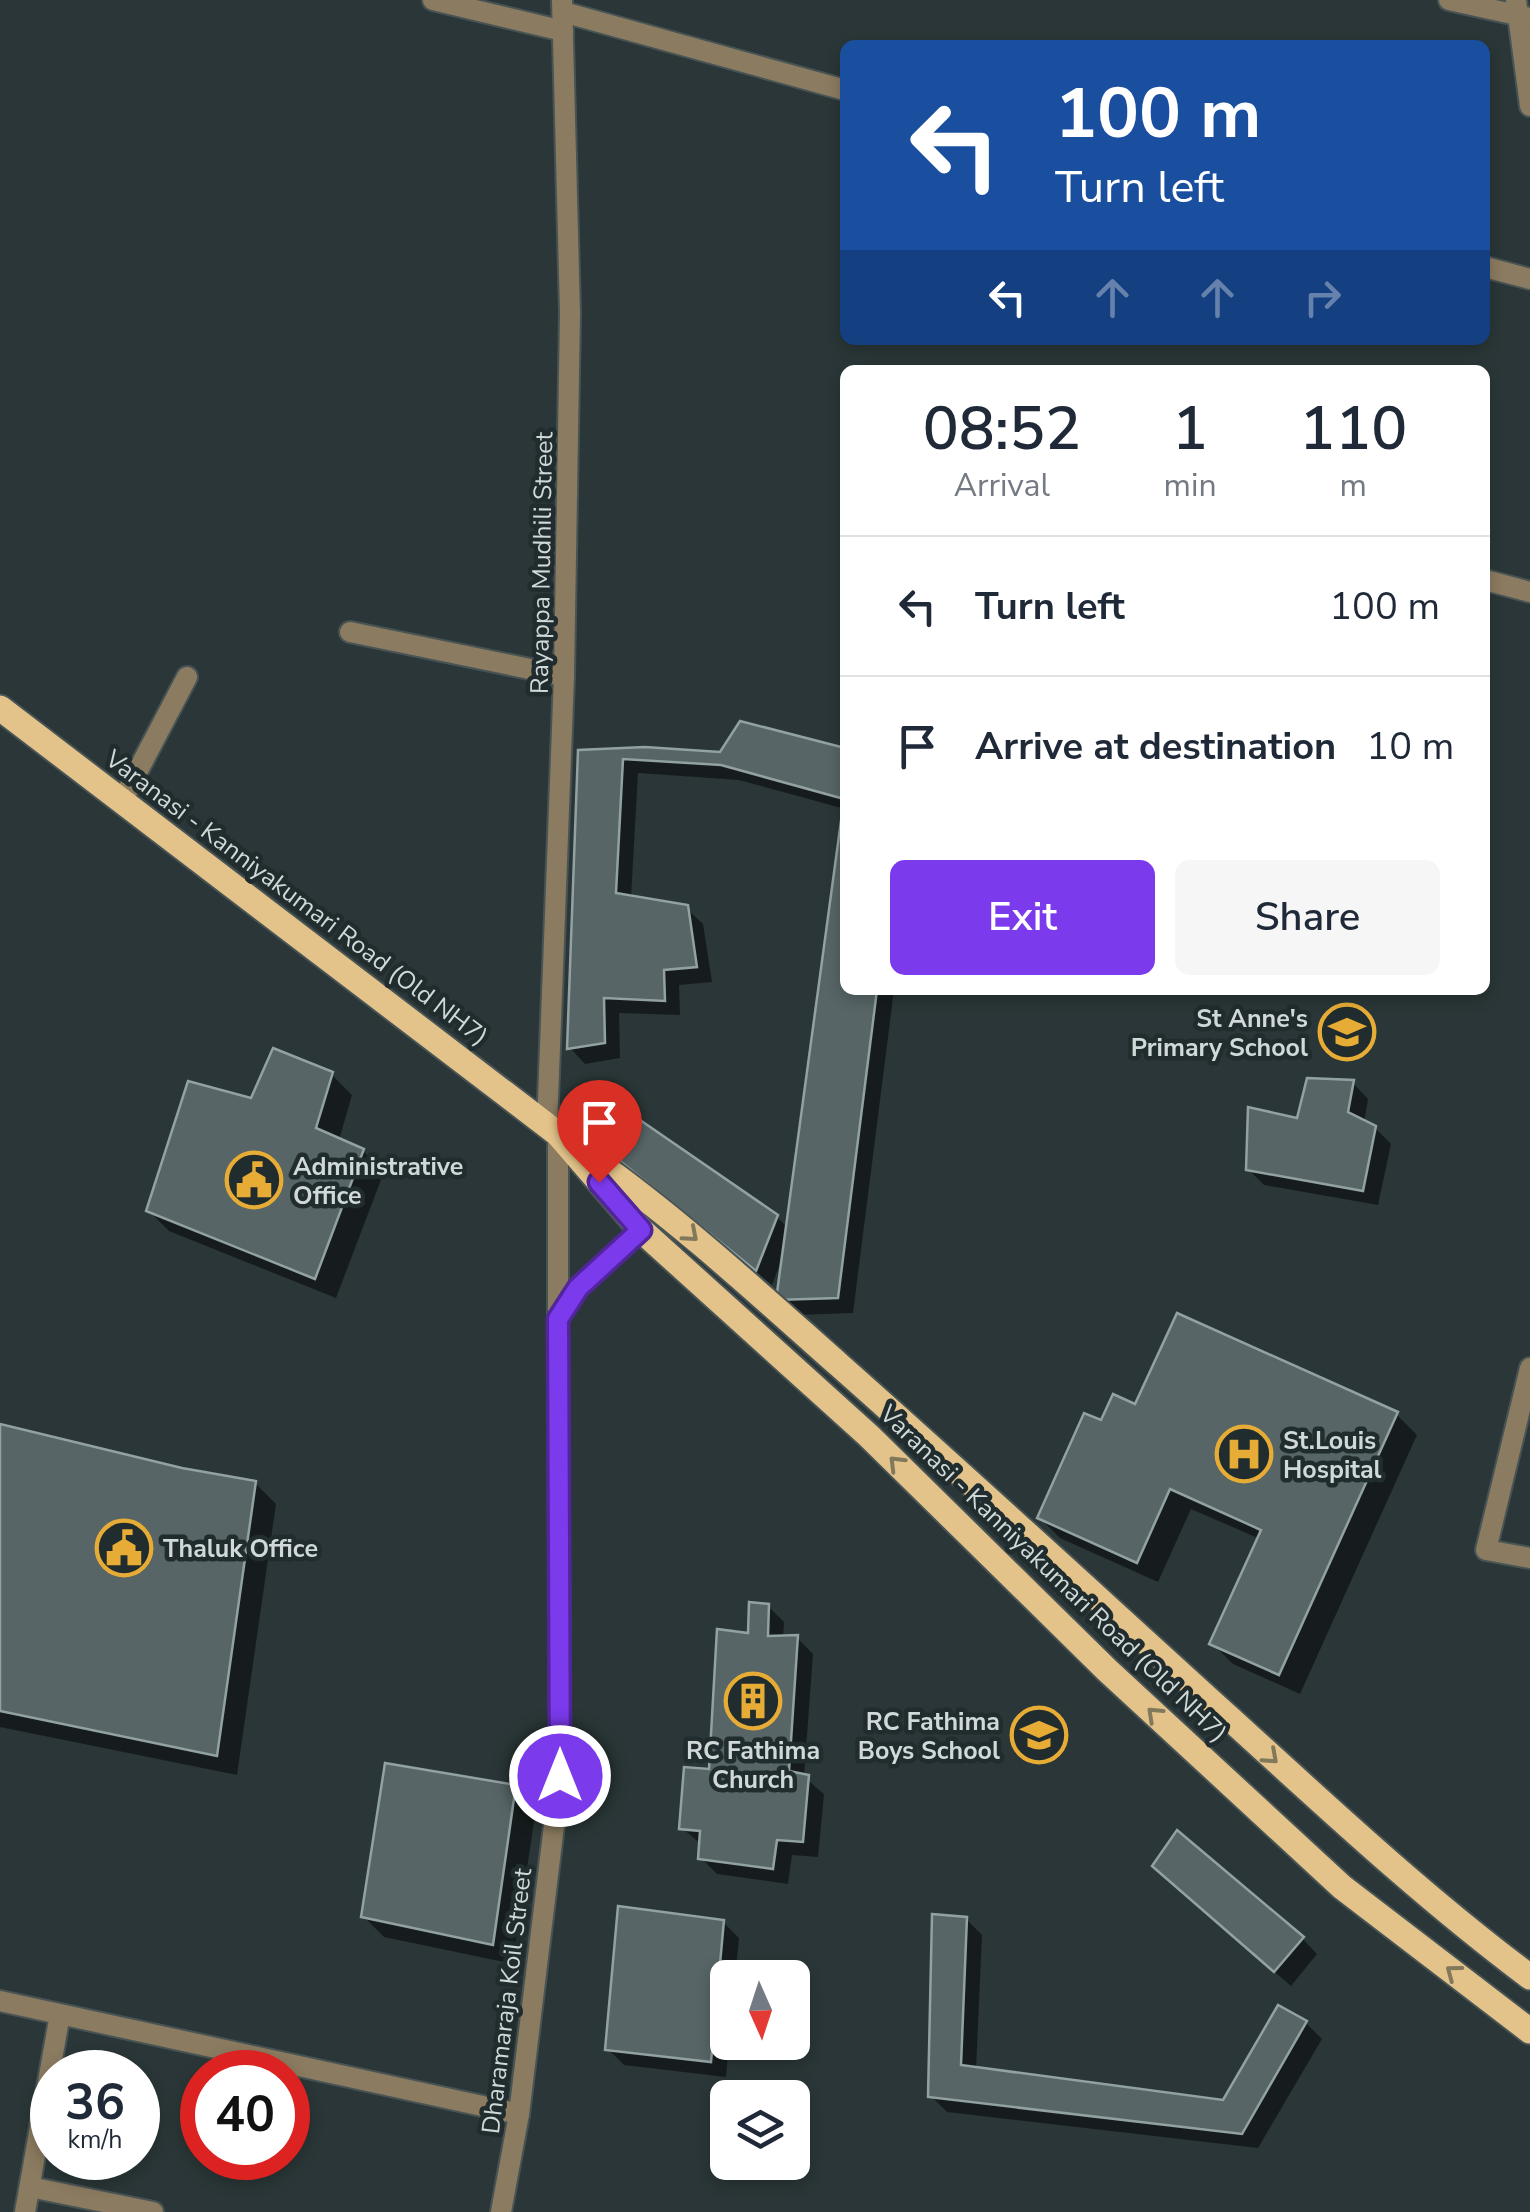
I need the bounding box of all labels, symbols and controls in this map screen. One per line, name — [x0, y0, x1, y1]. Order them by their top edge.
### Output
text: 100 m — [1055, 66, 1261, 162]
icon: left — [890, 80, 1020, 210]
text: Turn left — [1055, 157, 1224, 218]
icon: left — [980, 270, 1035, 325]
icon: ahead — [1085, 270, 1140, 325]
icon: ahead — [1190, 270, 1245, 325]
icon: right — [1295, 270, 1350, 325]
text: 08:52 — [923, 388, 1081, 470]
text: 1 — [1172, 388, 1208, 470]
text: 110 — [1299, 388, 1407, 470]
street label: Rayappa Mudhili Street — [523, 431, 561, 694]
text: Arrival — [954, 464, 1050, 507]
text: min — [1164, 464, 1217, 507]
text: m — [1340, 464, 1367, 507]
icon: left — [890, 579, 945, 634]
text: Turn left — [975, 581, 1125, 632]
text: 100 m — [1329, 581, 1440, 632]
icon: arrive — [890, 719, 945, 774]
text: Arrive at destination — [975, 721, 1336, 772]
text: 10 m — [1366, 721, 1454, 772]
street label: Varanasi - Kanniyakumari Road (Old NH7) — [97, 742, 495, 1053]
button: Exit — [890, 860, 1155, 975]
button: Share — [1175, 860, 1440, 975]
place label: St Anne's Primary School — [1131, 1002, 1308, 1065]
school or university icon: St Anne's Primary School — [1317, 1002, 1377, 1062]
pin — [557, 1080, 642, 1183]
icon: arrive — [572, 1095, 627, 1150]
public building icon: Administrative Office — [224, 1150, 284, 1210]
place label: Administrative Office — [293, 1150, 463, 1213]
one-way arrow — [680, 1223, 698, 1241]
street label: Varanasi - Kanniyakumari Road (Old NH7) — [871, 1397, 1235, 1750]
hospital icon: St.Louis Hospital — [1214, 1424, 1274, 1484]
place label: St.Louis Hospital — [1283, 1424, 1382, 1487]
one-way arrow — [890, 1457, 908, 1475]
public building icon: Thaluk Office — [94, 1518, 154, 1578]
place label: Thaluk Office — [163, 1532, 318, 1566]
building icon: RC Fathima Church — [723, 1671, 783, 1731]
place label: RC Fathima Boys School — [858, 1705, 1000, 1768]
school or university icon: RC Fathima Boys School — [1009, 1705, 1069, 1765]
one-way arrow — [1148, 1707, 1166, 1725]
position arrow — [508, 1724, 612, 1828]
place label: RC Fathima Church — [686, 1734, 820, 1797]
one-way arrow — [1259, 1745, 1278, 1763]
street label: Dharamaraja Koil Street — [474, 1866, 540, 2136]
north arrow — [710, 1960, 810, 2060]
map controls — [710, 1960, 810, 2180]
one-way arrow — [1446, 1966, 1464, 1984]
speed limit sign: 40 — [180, 2050, 310, 2180]
text: 36 — [65, 2068, 125, 2137]
button: layers — [710, 2080, 810, 2180]
text: km/h — [67, 2123, 123, 2157]

